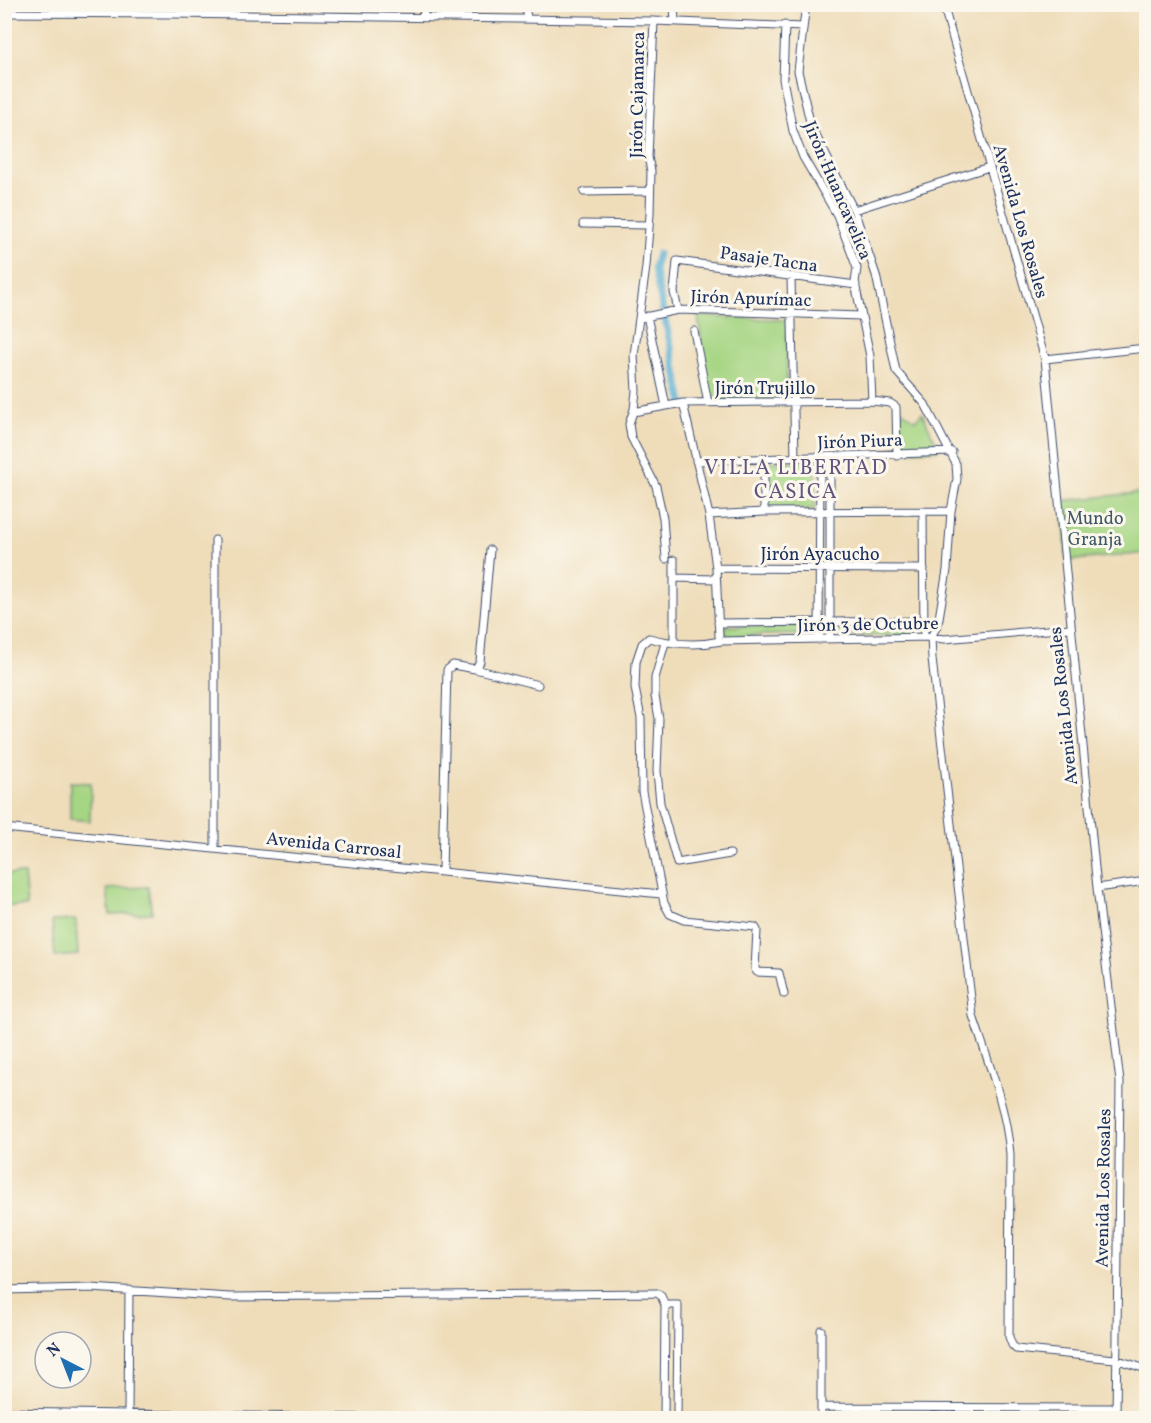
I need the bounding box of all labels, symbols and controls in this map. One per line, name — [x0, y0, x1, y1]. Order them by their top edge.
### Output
street label: Jirón Cajamarca — [625, 31, 652, 159]
street label: Jirón Huancavelica — [796, 117, 877, 264]
street label: Avenida Los Rosales — [986, 141, 1054, 301]
street label: Pasaje Tacna — [718, 241, 820, 280]
street label: Jirón Apurímac — [690, 285, 812, 314]
street label: Jirón Trujillo — [715, 377, 815, 402]
street label: Jirón Piura — [817, 429, 903, 456]
district label: VILLA LIBERTAD CASICA — [704, 454, 888, 507]
park label: Mundo Granja — [1066, 507, 1124, 553]
street label: Jirón Ayacucho — [760, 543, 880, 568]
street label: Jirón 3 de Octubre — [797, 612, 939, 639]
street label: Avenida Los Rosales — [1044, 625, 1085, 786]
street label: Avenida Carrosal — [265, 827, 403, 866]
street label: Avenida Los Rosales — [1091, 1108, 1118, 1268]
north arrow — [33, 1330, 93, 1390]
text: N — [43, 1338, 66, 1362]

